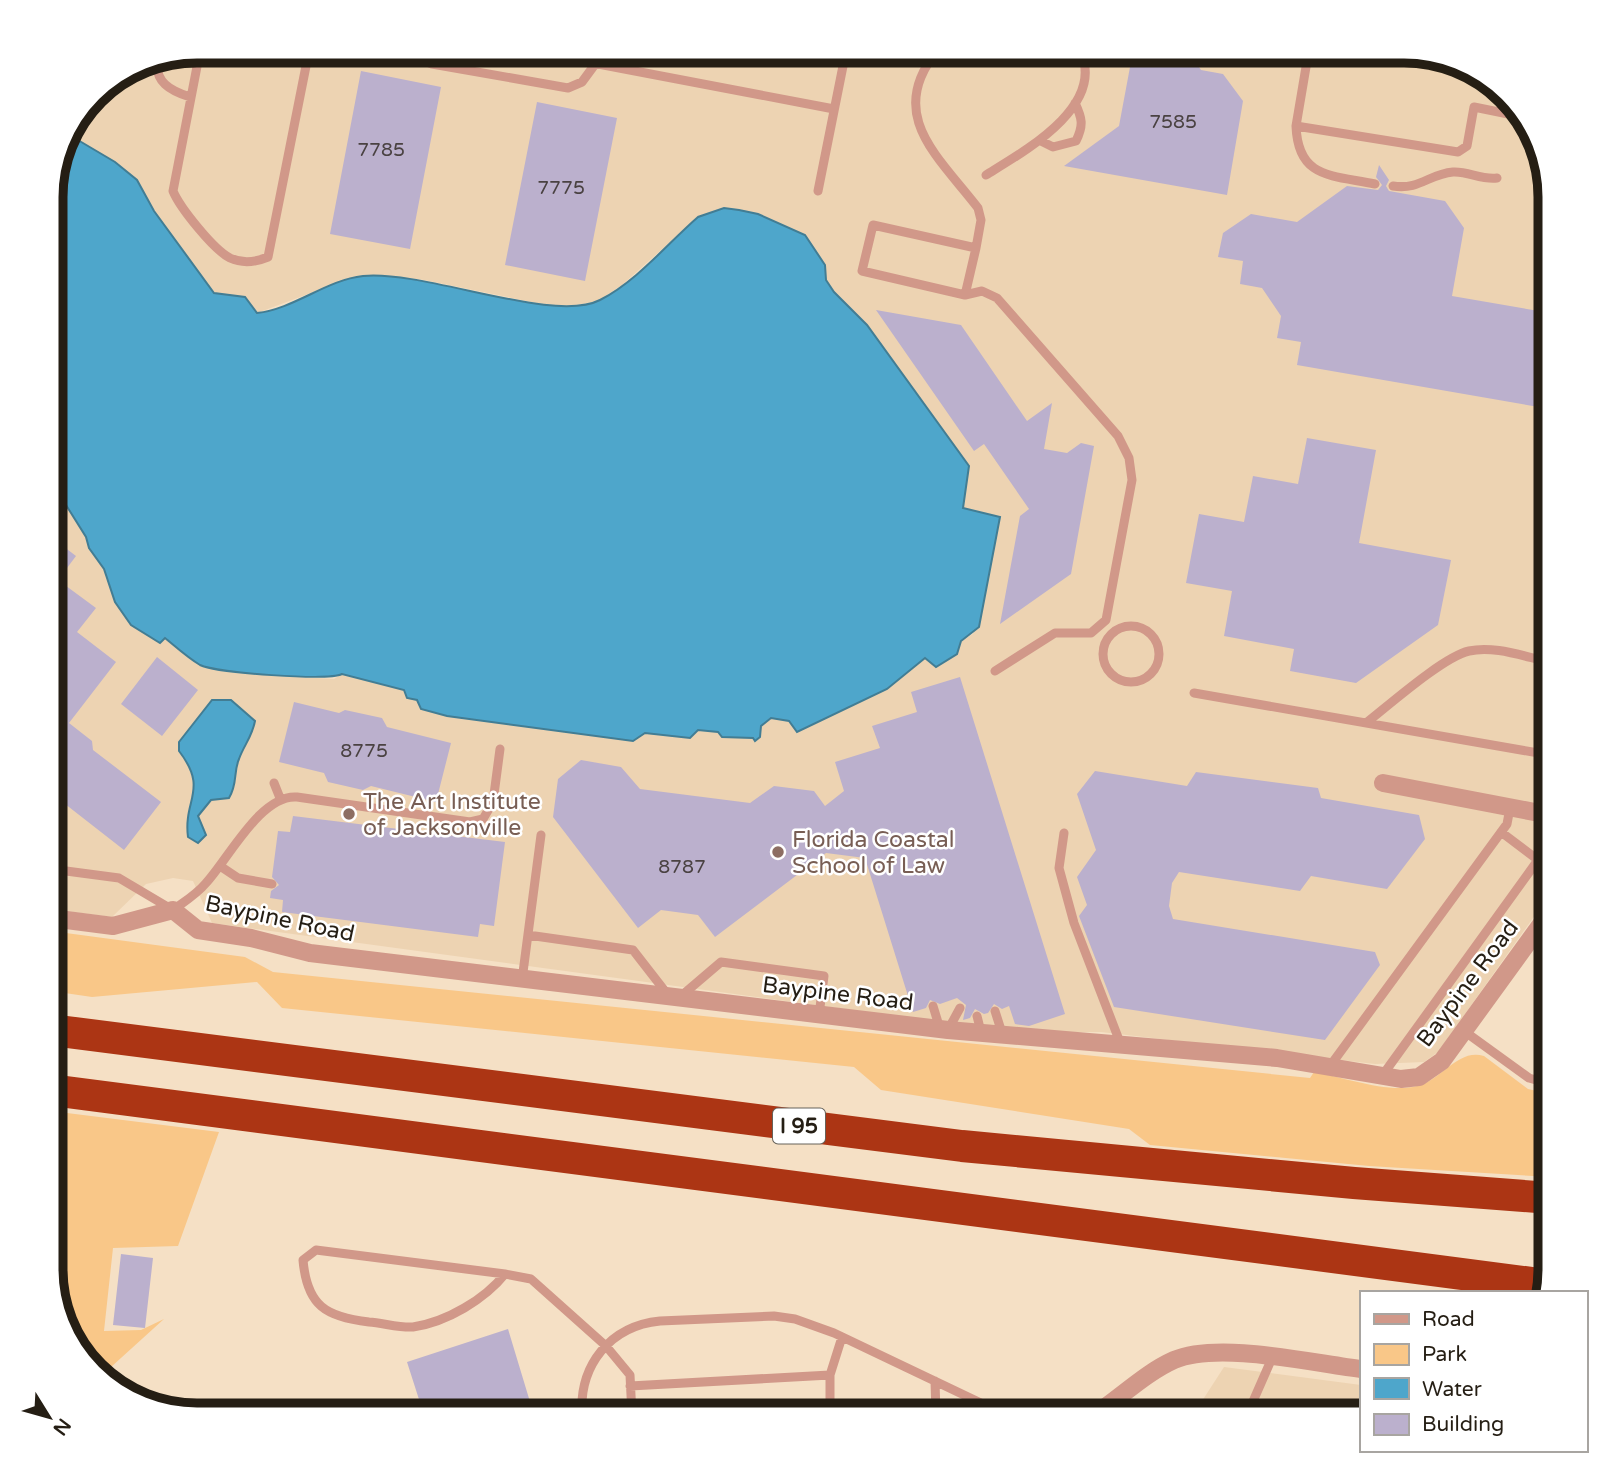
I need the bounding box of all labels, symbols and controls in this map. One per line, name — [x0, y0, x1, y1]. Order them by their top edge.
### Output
house number: 7585 — [1149, 111, 1197, 133]
house number: 7785 — [357, 139, 405, 161]
house number: 7775 — [537, 177, 585, 199]
house number: 8775 — [340, 740, 388, 762]
place label: The Art Institute of Jacksonville — [363, 788, 541, 842]
marker: The Art Institute of Jacksonville — [341, 806, 357, 822]
place label: Florida Coastal School of Law — [792, 826, 954, 880]
marker: Florida Coastal School of Law — [770, 844, 786, 860]
house number: 8787 — [658, 856, 706, 878]
street label: Baypine Road — [203, 889, 357, 948]
street label: Baypine Road — [1411, 914, 1525, 1053]
street label: Baypine Road — [761, 971, 915, 1017]
road number: I 95 — [773, 1108, 825, 1144]
legend — [1360, 1291, 1587, 1452]
text: Road — [1422, 1307, 1475, 1332]
text: Park — [1422, 1342, 1467, 1367]
text: Water — [1422, 1377, 1482, 1402]
north arrow — [14, 1382, 84, 1452]
text: Building — [1422, 1412, 1504, 1437]
text: N — [48, 1414, 75, 1439]

